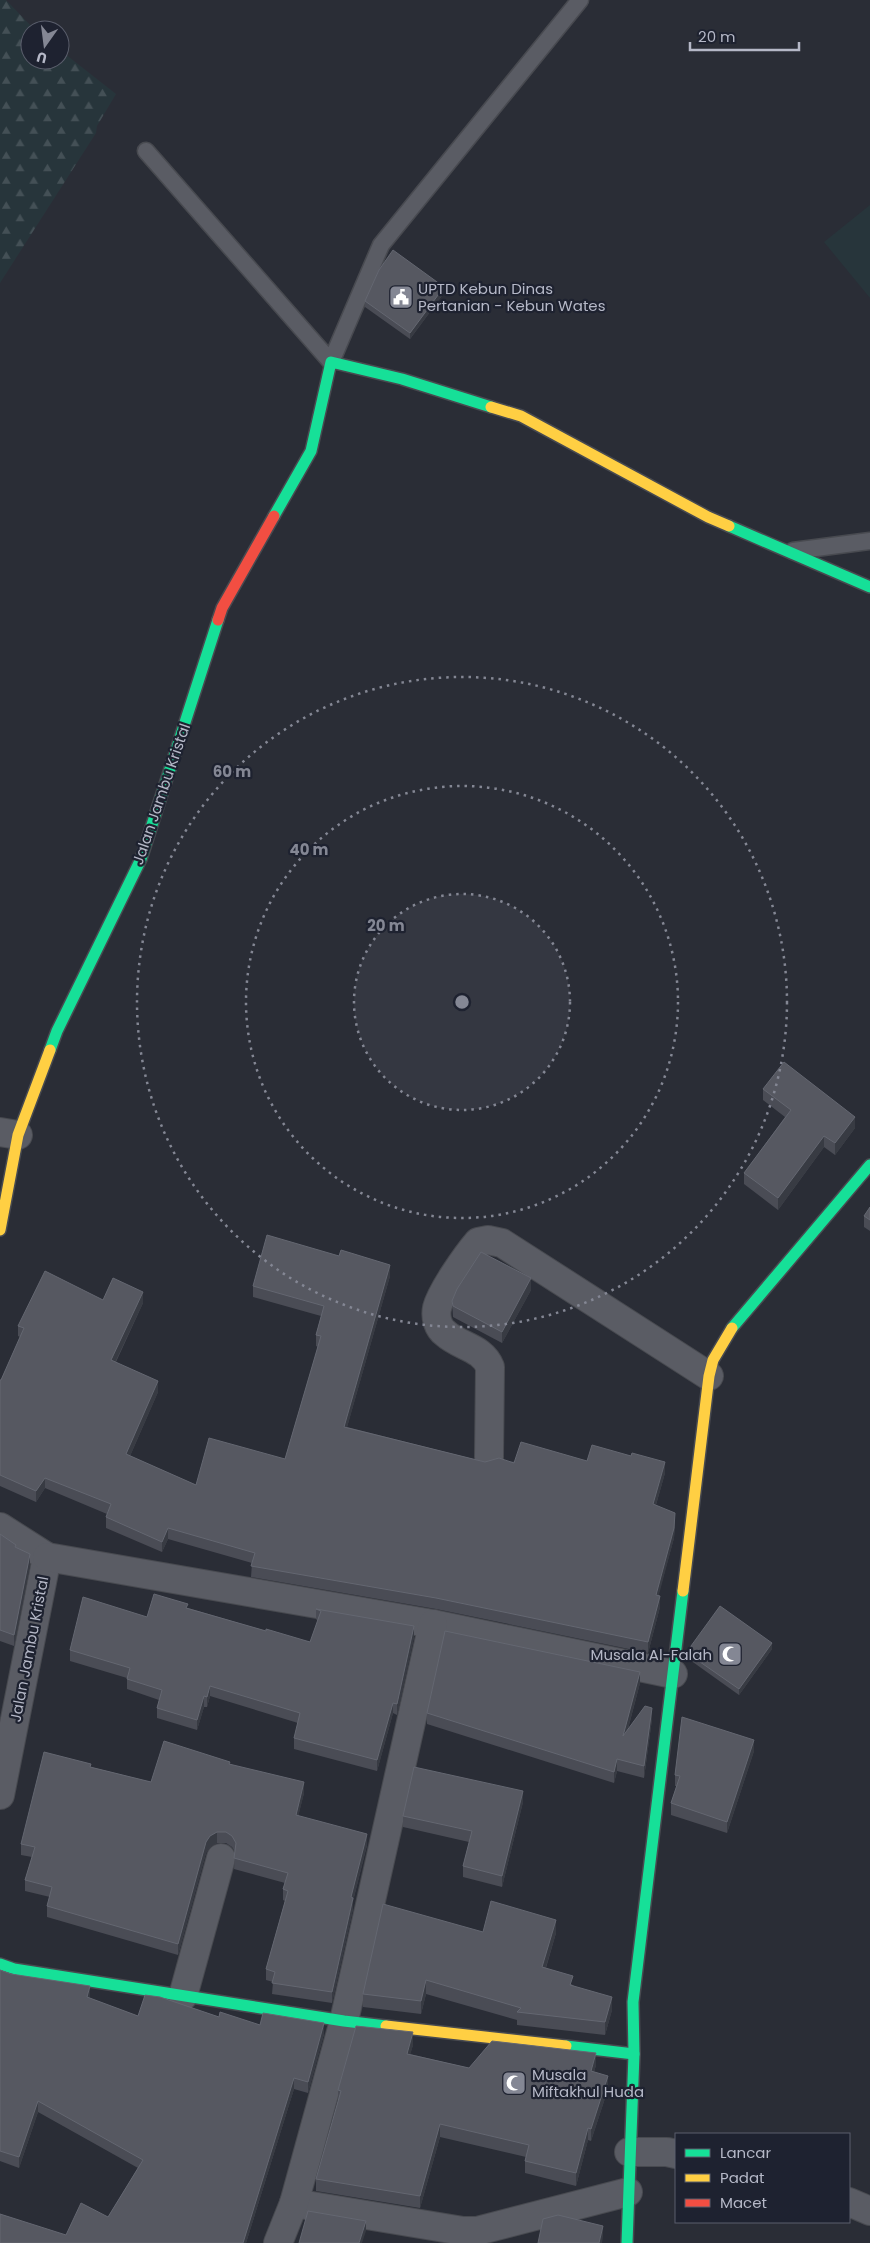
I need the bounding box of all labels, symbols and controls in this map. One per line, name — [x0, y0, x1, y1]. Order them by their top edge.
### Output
north arrow — [20, 20, 70, 70]
scale bar — [690, 20, 799, 52]
text: 20 m — [698, 26, 736, 47]
text: U — [35, 47, 49, 69]
place label: UPTD Kebun Dinas Pertanian - Kebun Wates — [418, 278, 606, 316]
public building icon: UPTD Kebun Dinas Pertanian - Kebun Wates — [388, 284, 414, 310]
street label: Jalan Jambu Kristal — [127, 721, 195, 867]
text: 60 m — [213, 761, 251, 782]
text: 40 m — [289, 839, 329, 860]
text: 20 m — [367, 915, 405, 936]
centre of rings — [453, 993, 471, 1011]
street label: Jalan Jambu Kristal — [5, 1574, 53, 1724]
mosque icon: Musala Al-Falah — [717, 1641, 743, 1667]
place label: Musala Al-Falah — [590, 1644, 712, 1665]
place label: Musala Miftakhul Huda — [532, 2064, 644, 2102]
mosque icon: Musala Miftakhul Huda — [501, 2070, 527, 2096]
legend — [675, 2133, 850, 2223]
text: Lancar — [720, 2142, 771, 2163]
text: Padat — [720, 2167, 765, 2188]
text: Macet — [720, 2192, 767, 2213]

